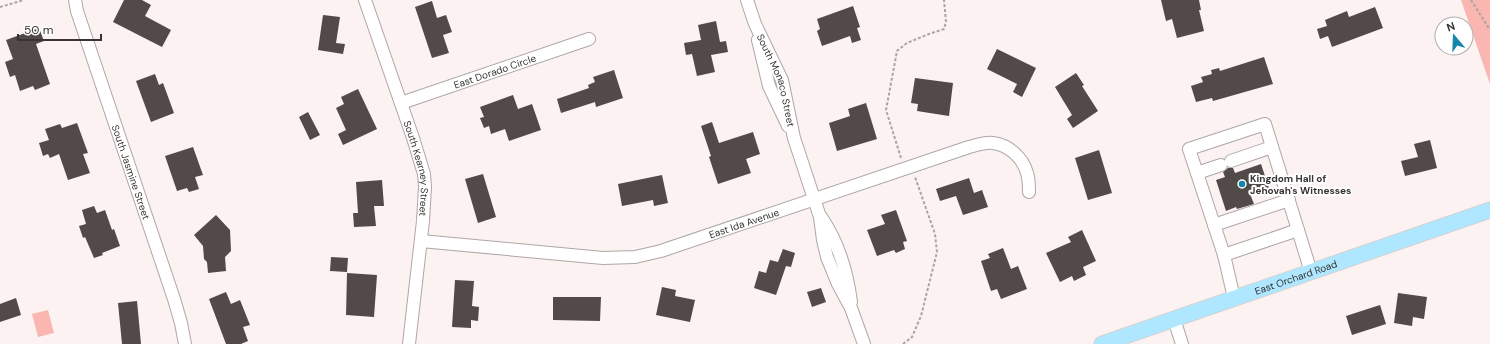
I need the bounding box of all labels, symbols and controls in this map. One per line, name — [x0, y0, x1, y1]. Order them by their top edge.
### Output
scale bar — [18, 16, 101, 42]
north arrow — [1434, 16, 1474, 56]
text: N — [1445, 19, 1457, 34]
text: 50 m — [24, 22, 53, 38]
street label: South Monaco Street — [754, 32, 798, 128]
street label: East Dorado Circle — [452, 51, 538, 91]
street label: South Kearney Street — [401, 119, 432, 217]
street label: South Jasmine Street — [109, 123, 153, 221]
place label: Kingdom Hall of Jehovah's Witnesses — [1250, 172, 1351, 197]
marker: Kingdom Hall of Jehovah's Witnesses — [1237, 179, 1247, 189]
street label: East Ida Avenue — [707, 205, 781, 241]
street label: East Orchard Road — [1253, 257, 1339, 297]

